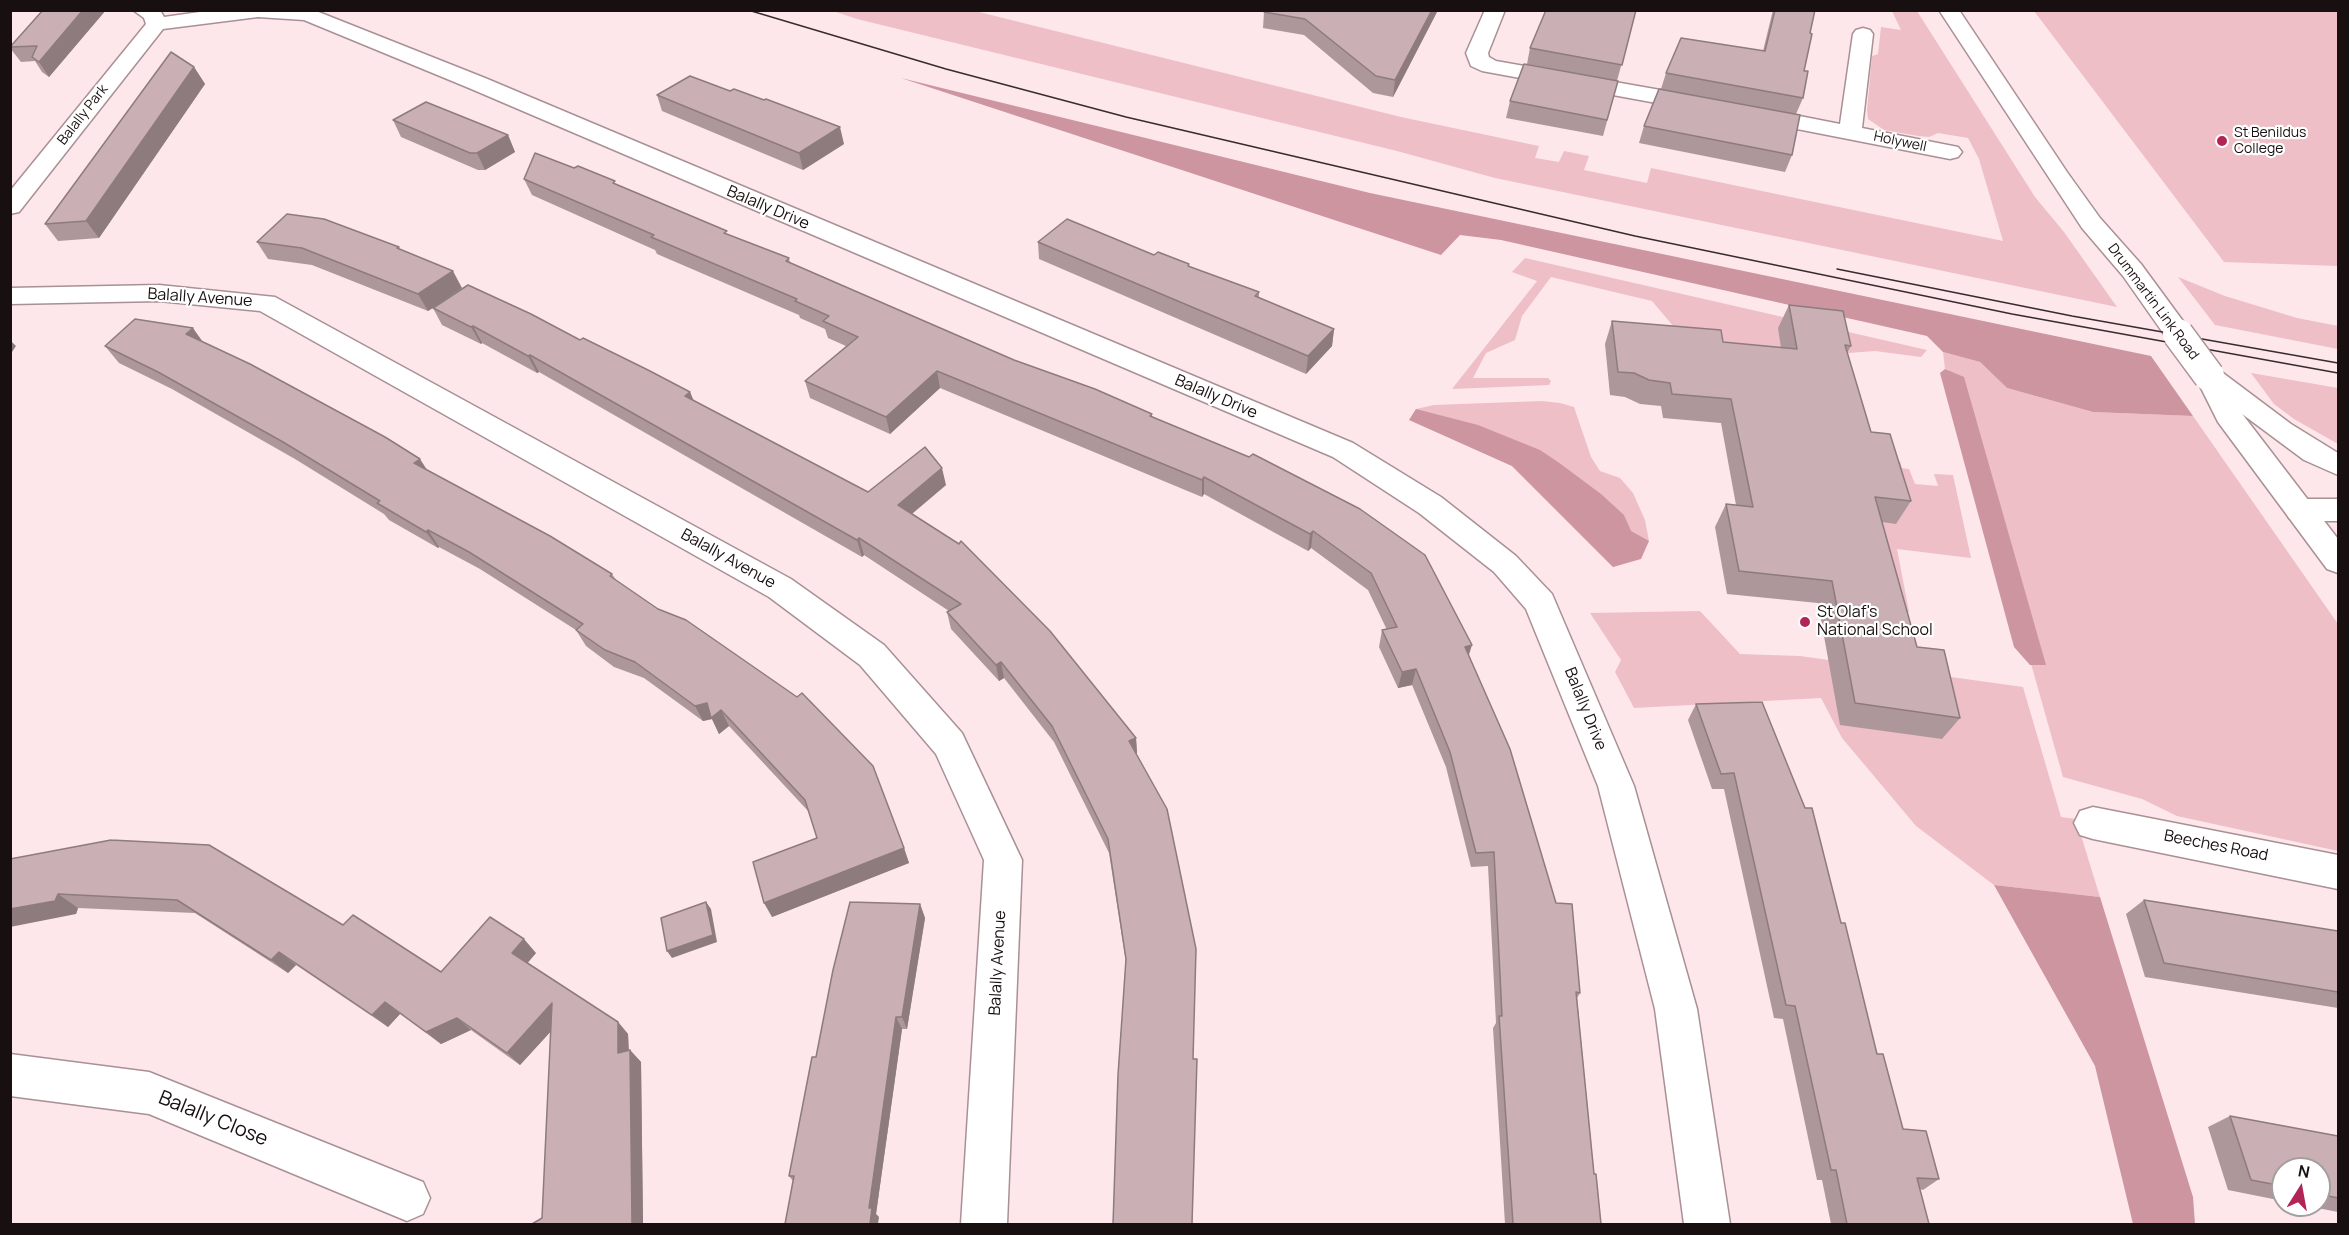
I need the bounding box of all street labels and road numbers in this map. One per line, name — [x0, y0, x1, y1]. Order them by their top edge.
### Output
street label: Balally Park — [54, 81, 112, 149]
street label: Holywell — [1872, 128, 1928, 156]
street label: Balally Drive — [724, 182, 812, 234]
street label: Drummartin Link Road — [2104, 241, 2202, 363]
street label: Balally Avenue — [147, 285, 253, 311]
street label: Balally Drive — [1172, 371, 1260, 423]
street label: Balally Avenue — [677, 525, 779, 593]
street label: Balally Drive — [1560, 665, 1610, 753]
street label: Beeches Road — [2162, 826, 2270, 866]
street label: Balally Avenue — [986, 910, 1010, 1016]
street label: Balally Close — [155, 1086, 271, 1152]

